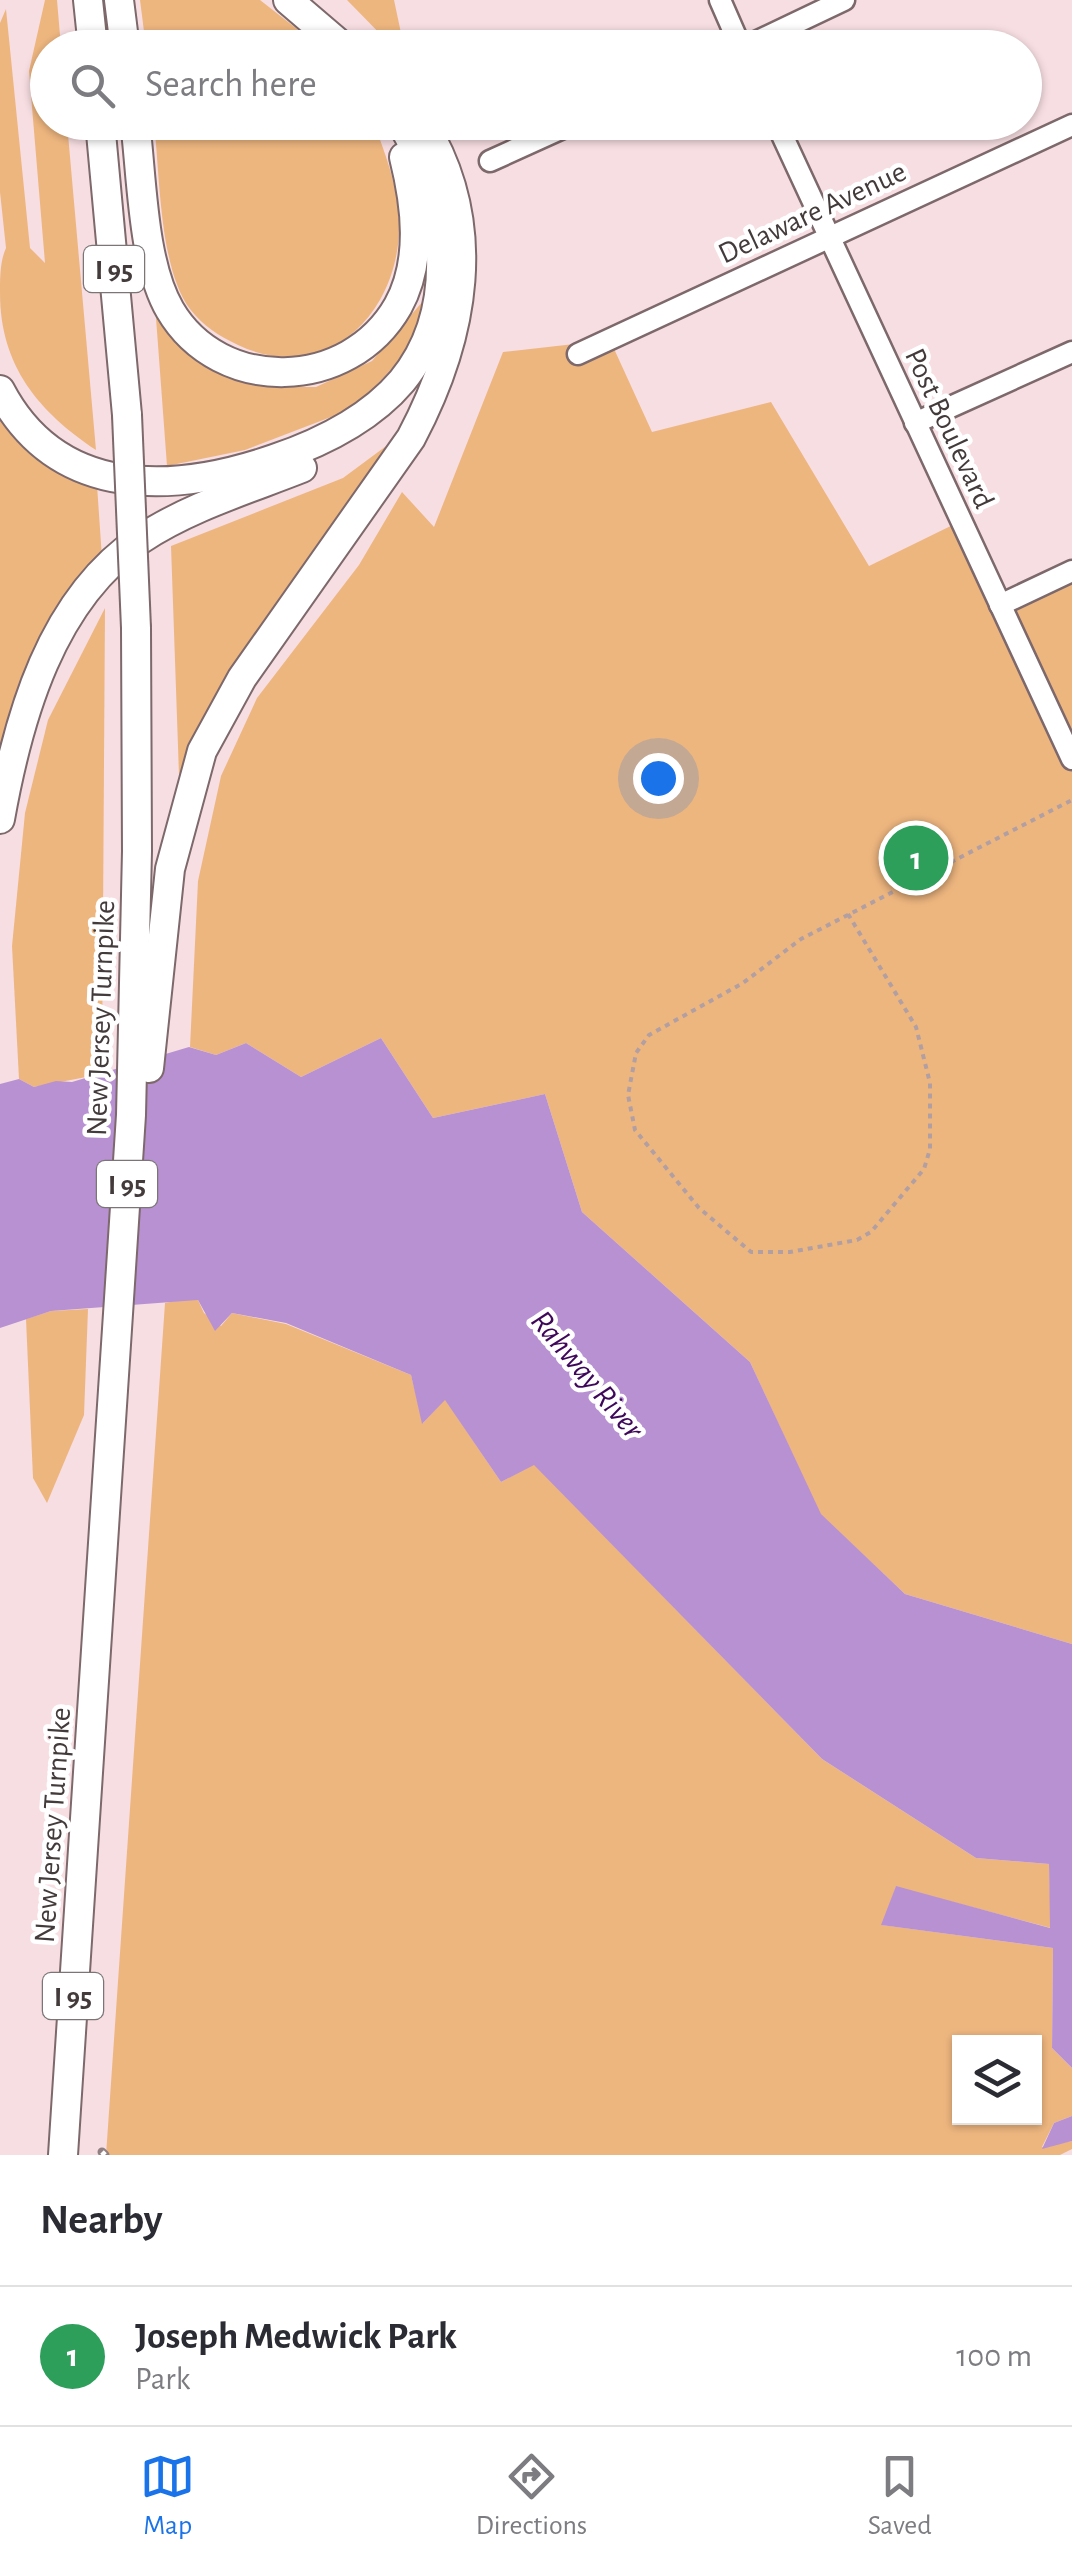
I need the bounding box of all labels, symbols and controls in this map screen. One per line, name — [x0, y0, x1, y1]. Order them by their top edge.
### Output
search box — [30, 30, 1042, 140]
icon: search — [65, 58, 120, 113]
text: Search here — [145, 66, 317, 104]
street label: Delaware Avenue — [714, 156, 911, 269]
road number: I 95 — [84, 246, 144, 292]
street label: Post Boulevard — [899, 344, 999, 513]
your location — [633, 753, 684, 804]
pin: 1 — [884, 820, 948, 896]
street label: New Jersey Turnpike — [82, 900, 120, 1136]
road number: I 95 — [97, 1161, 157, 1207]
water label: Rahway River — [525, 1305, 651, 1446]
street label: New Jersey Turnpike — [30, 1706, 76, 1944]
road number: I 95 — [43, 1973, 103, 2019]
map controls — [952, 2035, 1042, 2125]
button: layers — [952, 2035, 1042, 2125]
text: Nearby — [40, 2199, 163, 2241]
text: Joseph Medwick Park — [135, 2318, 457, 2356]
text: 1 — [67, 2340, 78, 2372]
text: 100 m — [956, 2340, 1032, 2372]
text: Park — [135, 2363, 190, 2395]
tab: Map — [140, 2449, 195, 2543]
tab: Directions — [476, 2449, 587, 2543]
tab: Saved — [868, 2449, 932, 2543]

